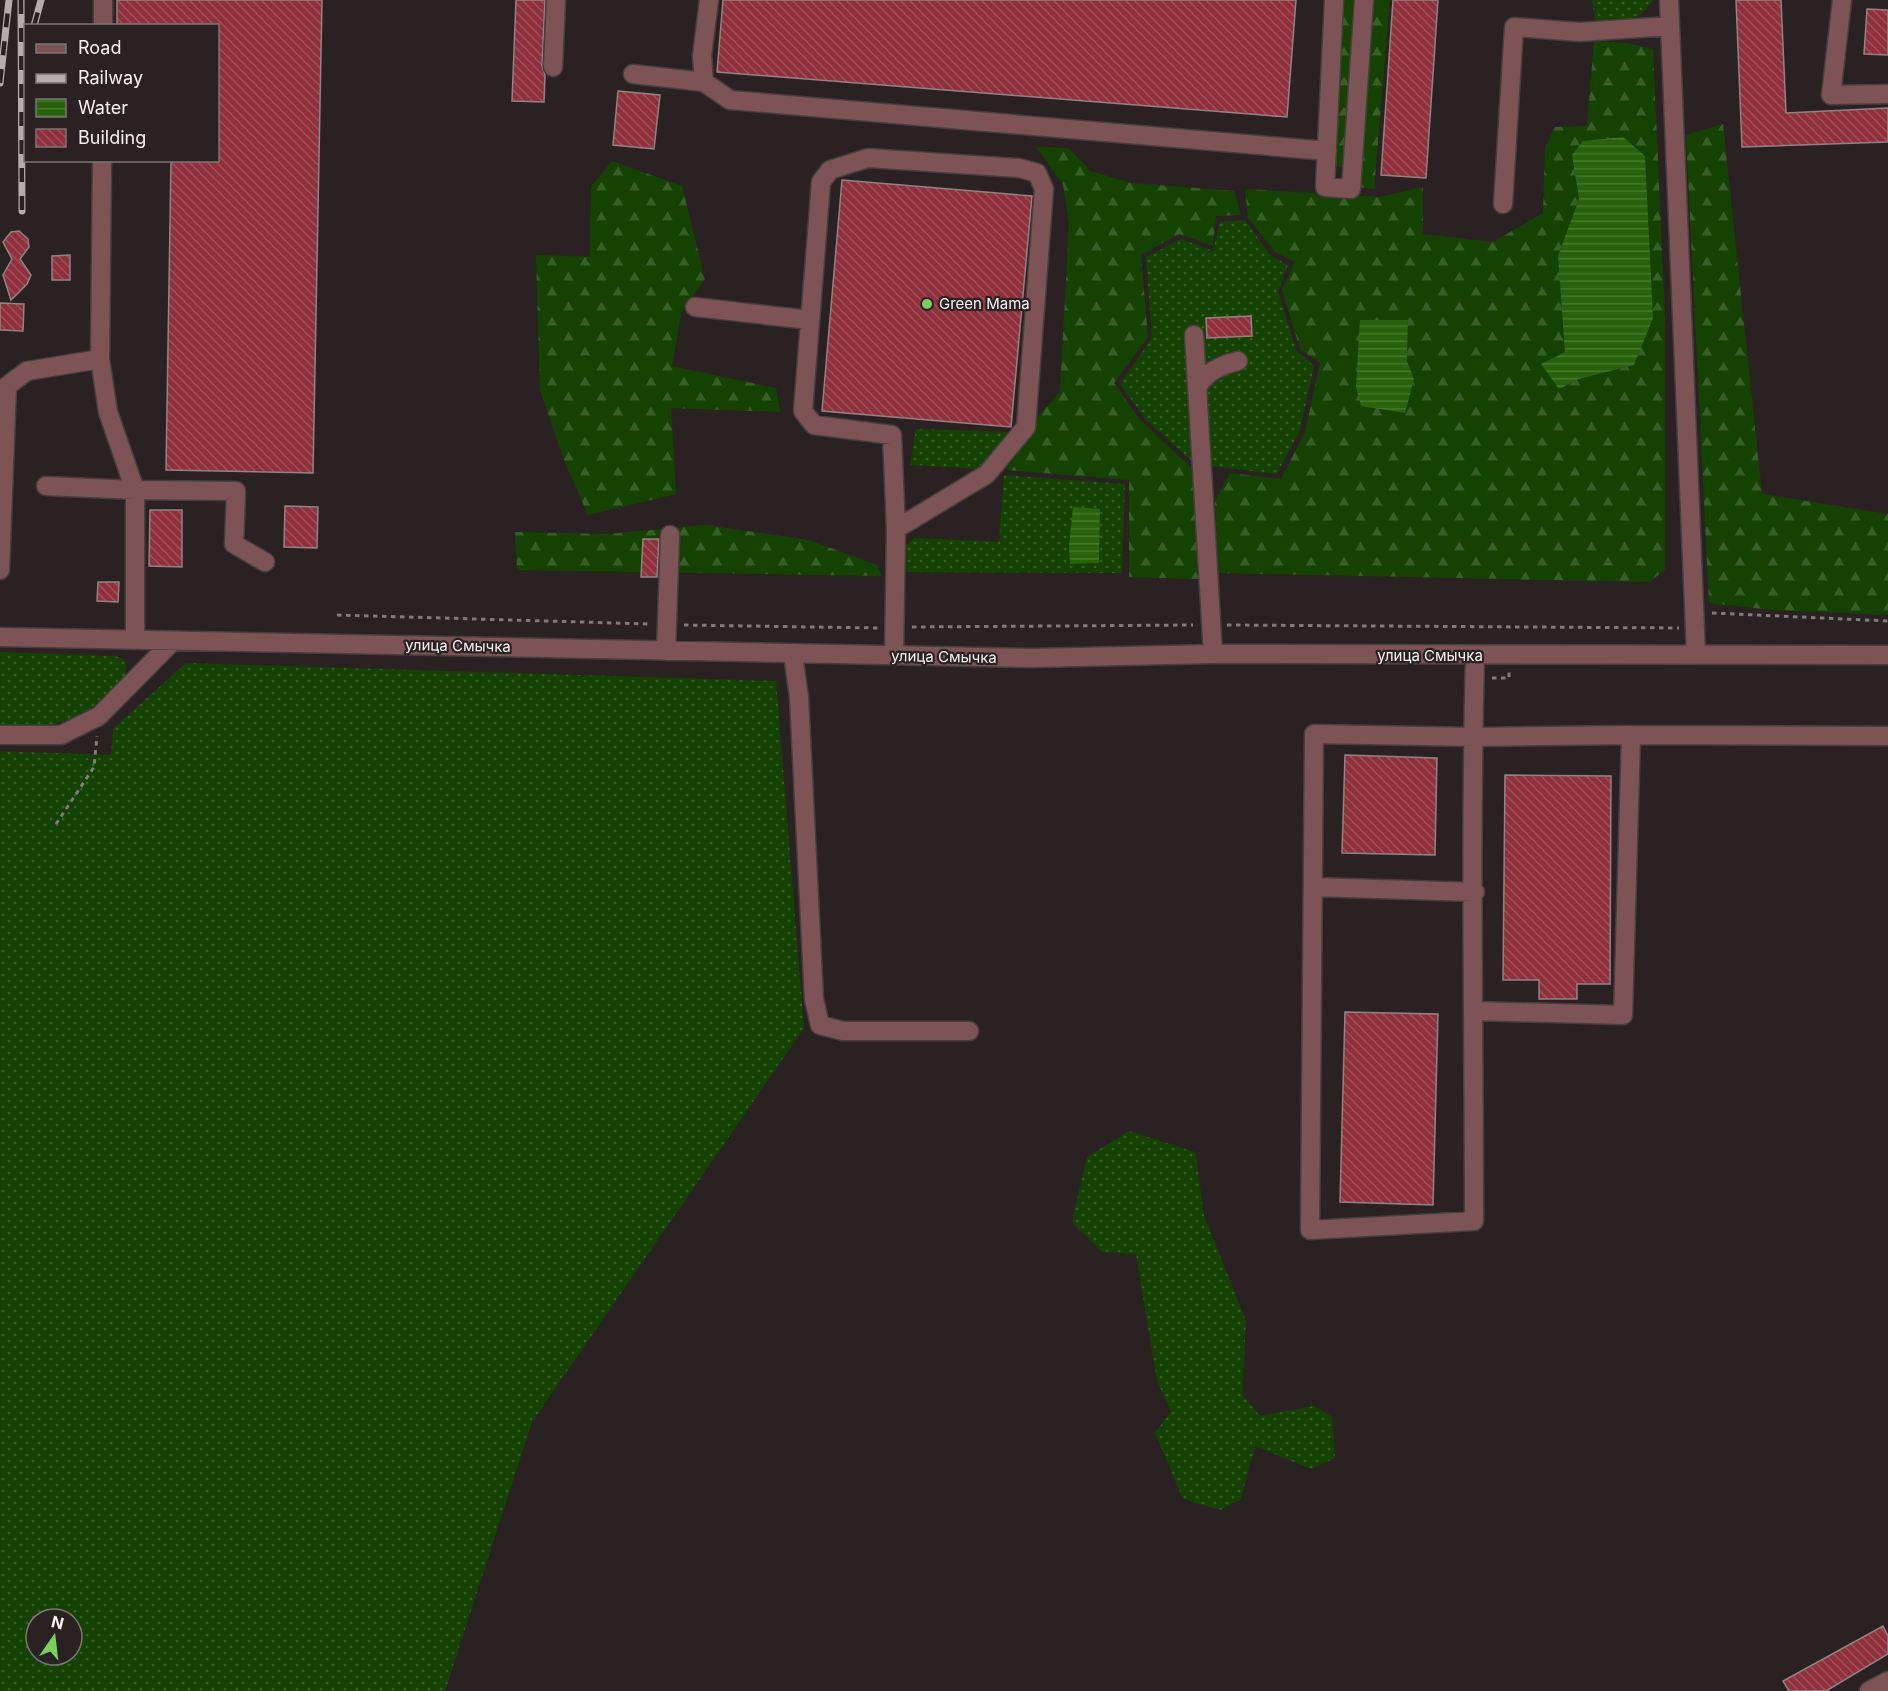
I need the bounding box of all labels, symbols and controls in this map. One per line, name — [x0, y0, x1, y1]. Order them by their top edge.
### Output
legend — [24, 24, 219, 162]
text: Road — [78, 37, 121, 58]
text: Railway — [78, 67, 143, 88]
text: Water — [78, 97, 128, 118]
text: Building — [78, 127, 146, 148]
place label: Green Mama — [939, 294, 1030, 313]
marker: Green Mama — [920, 297, 934, 311]
street label: улица Смычка — [405, 635, 511, 656]
street label: улица Смычка — [891, 646, 997, 667]
street label: улица Смычка — [1377, 646, 1483, 665]
north arrow — [24, 1607, 84, 1667]
text: N — [49, 1611, 66, 1634]

